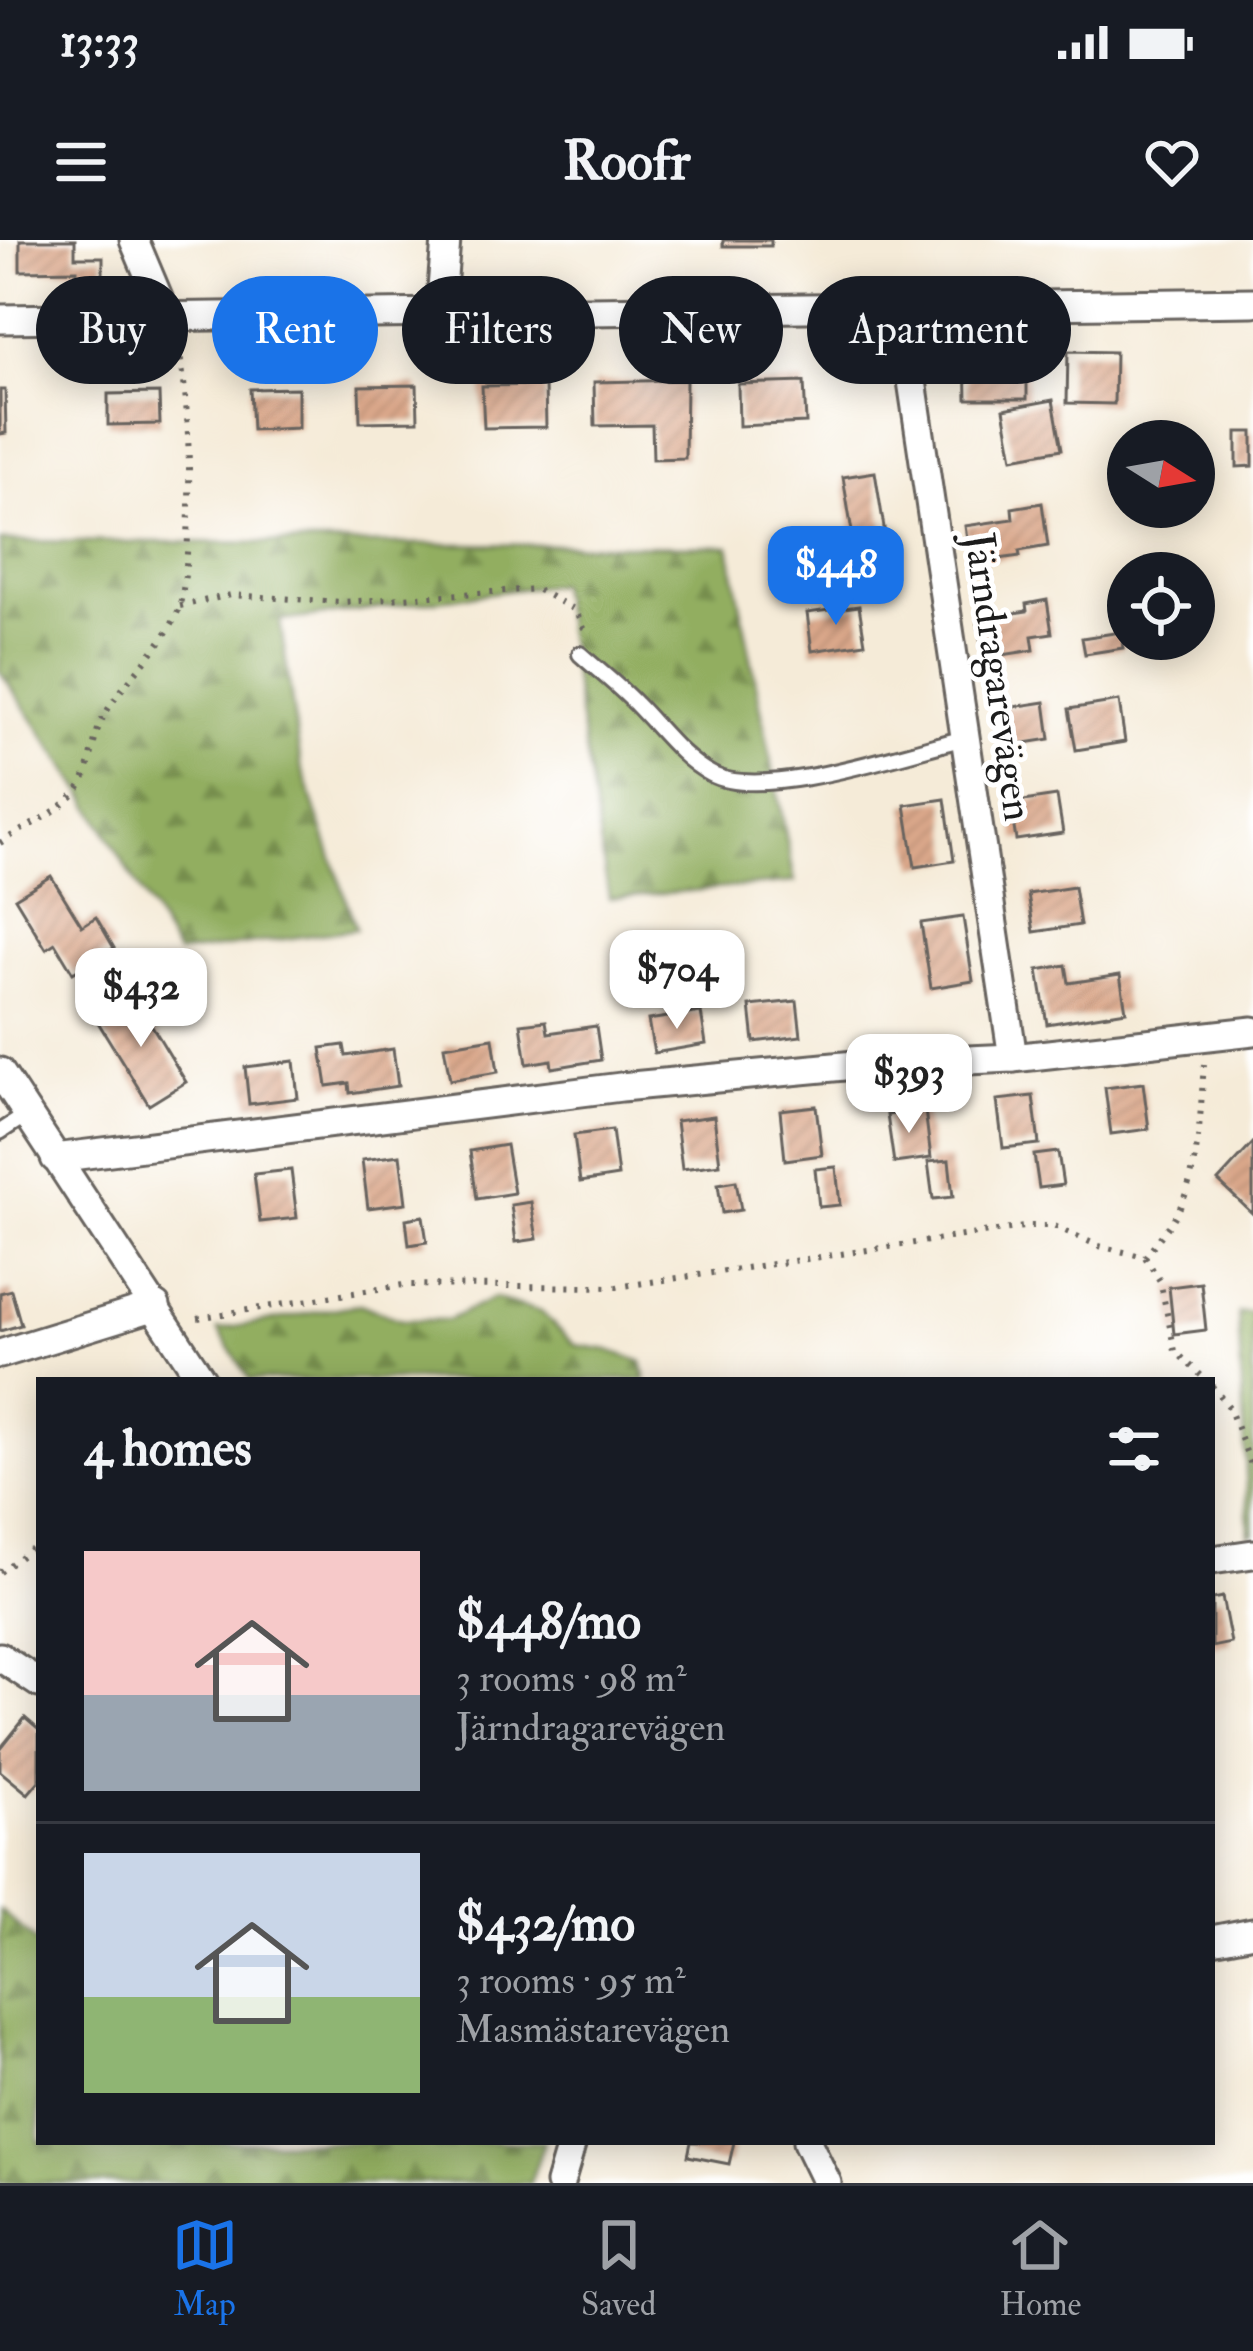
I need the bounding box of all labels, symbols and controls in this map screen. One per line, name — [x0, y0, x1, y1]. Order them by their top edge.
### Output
text: 13:33 — [60, 14, 139, 70]
text: Roofr — [563, 128, 690, 196]
icon: menu — [48, 129, 114, 195]
icon: heart — [1139, 129, 1205, 195]
chip: Buy — [36, 276, 188, 384]
chip: Rent — [212, 276, 378, 384]
chip: Filters — [402, 276, 595, 384]
chip: New — [619, 276, 783, 384]
chip: Apartment — [807, 276, 1071, 384]
north arrow — [1107, 420, 1215, 528]
map controls — [1107, 420, 1215, 660]
pin: $448 — [765, 526, 907, 628]
street label: Järndragarevägen — [952, 529, 1044, 824]
text: $448 — [795, 540, 877, 589]
button: locate — [1107, 552, 1215, 660]
pin: $704 — [606, 930, 748, 1032]
text: $704 — [637, 944, 717, 993]
pin: $432 — [70, 948, 212, 1050]
text: $432 — [102, 962, 180, 1011]
pin: $393 — [838, 1034, 980, 1136]
text: $393 — [873, 1048, 945, 1097]
icon: filters — [1101, 1416, 1167, 1482]
text: 4 homes — [84, 1417, 252, 1481]
text: $448/mo — [456, 1590, 641, 1654]
icon: home — [180, 1599, 324, 1743]
text: 3 rooms · 98 m² — [456, 1654, 687, 1703]
text: Järndragarevägen — [456, 1703, 725, 1752]
text: $432/mo — [456, 1892, 635, 1956]
icon: home — [180, 1901, 324, 2045]
text: 3 rooms · 95 m² — [456, 1956, 685, 2005]
text: Masmästarevägen — [456, 2005, 730, 2054]
tab: Map — [172, 2212, 238, 2325]
tab: Saved — [581, 2212, 656, 2325]
tab: Home — [1000, 2212, 1081, 2325]

